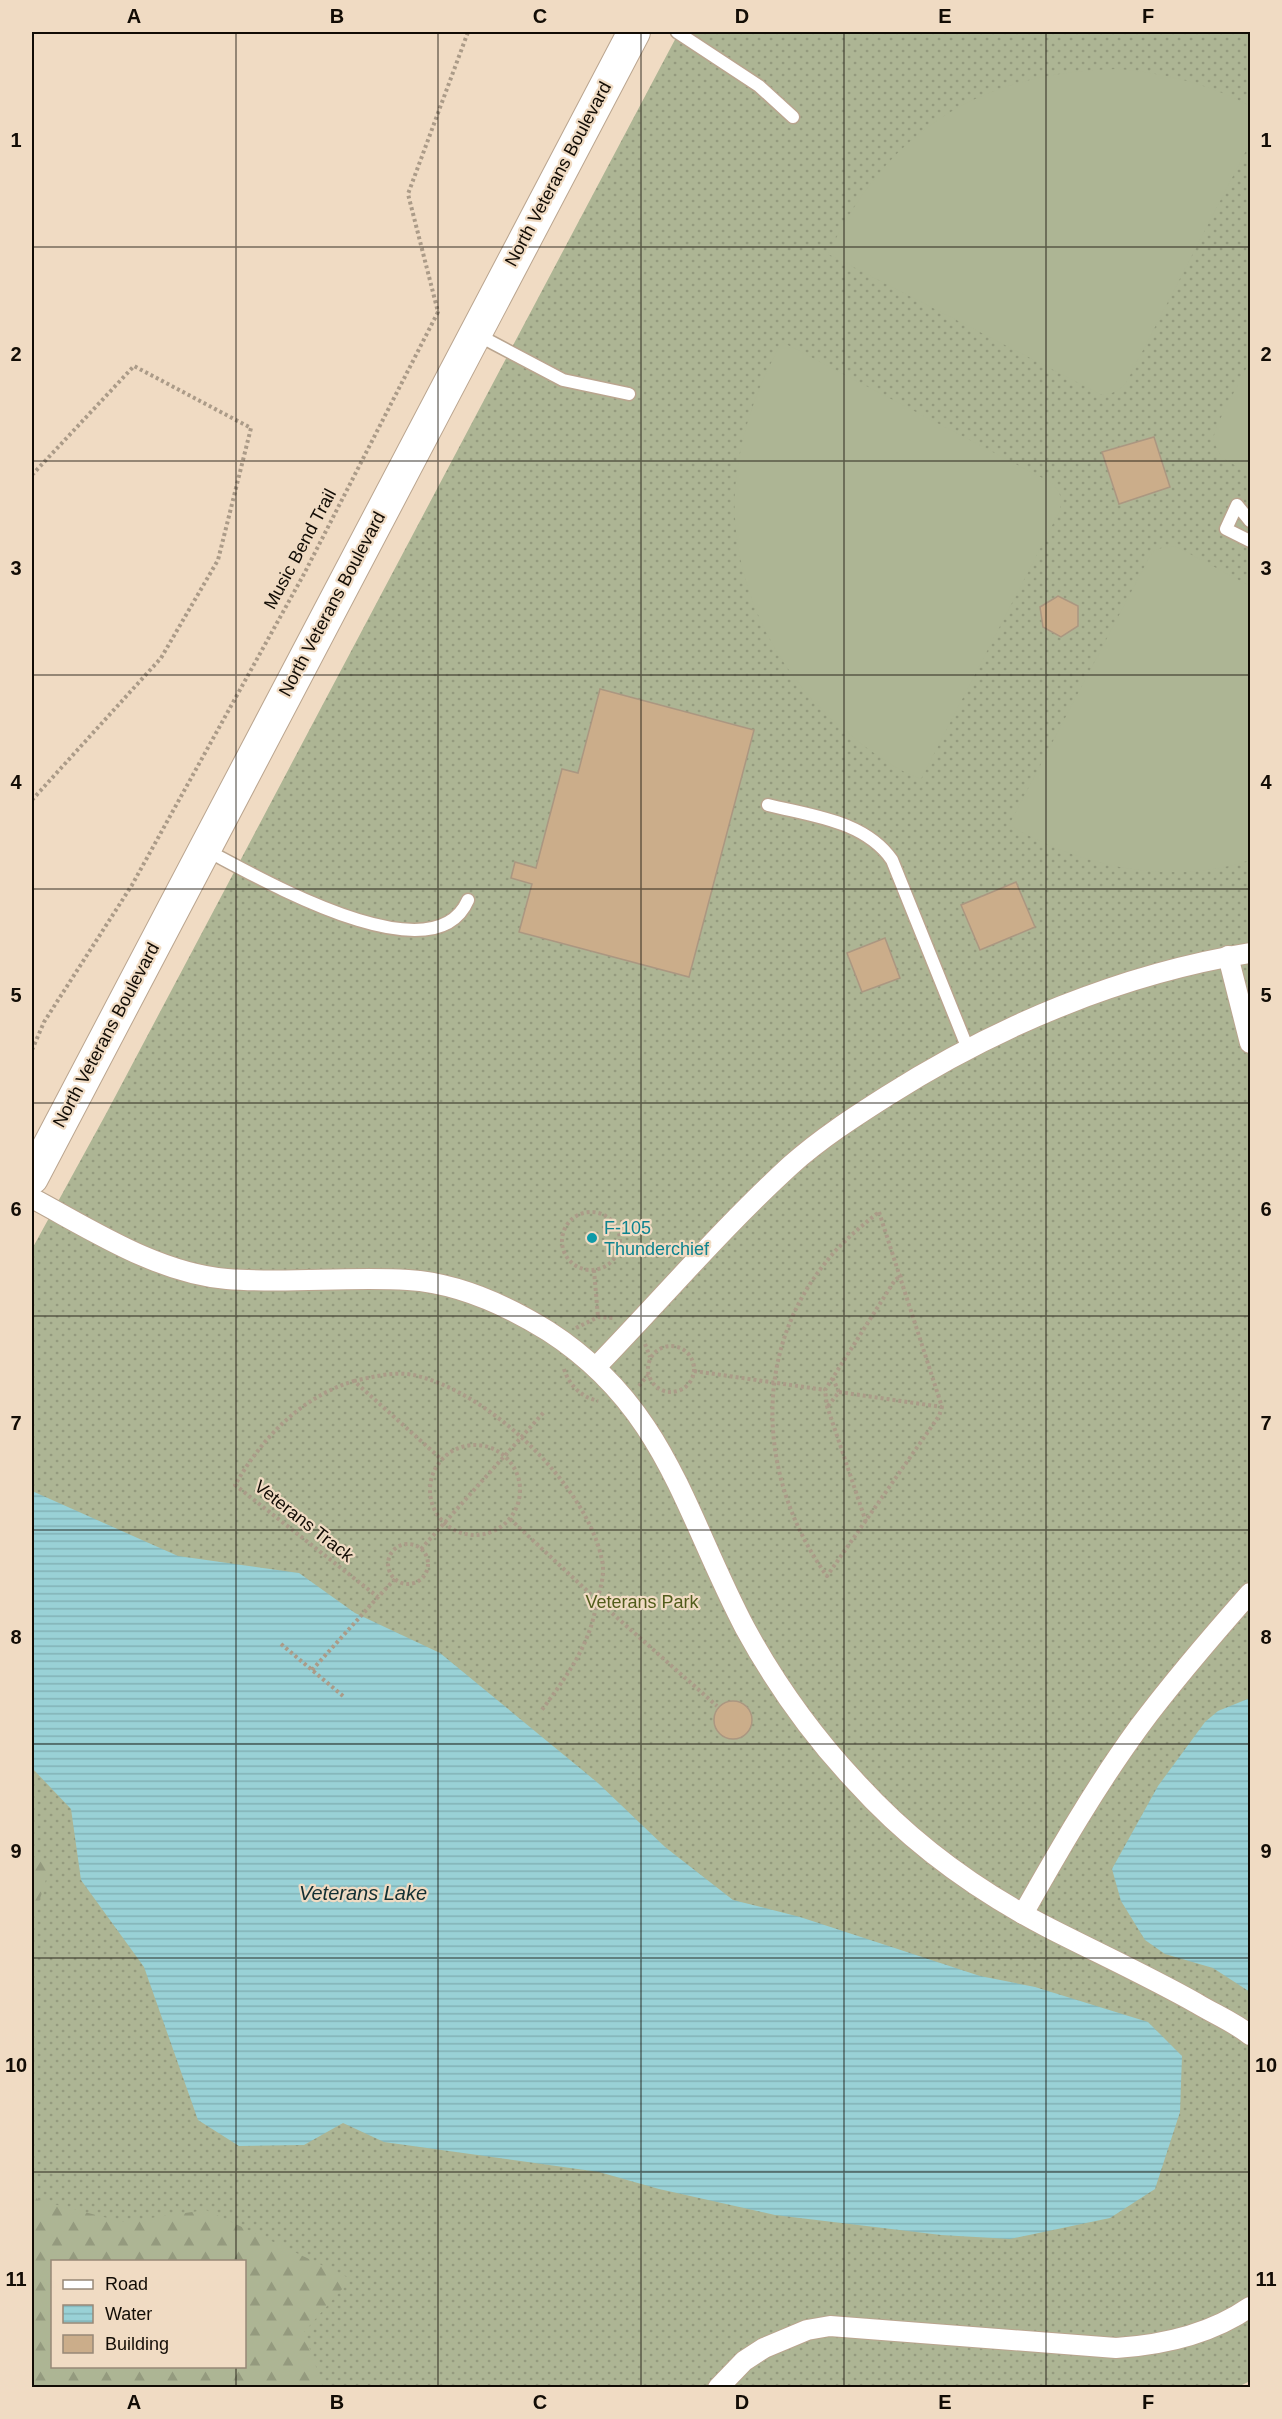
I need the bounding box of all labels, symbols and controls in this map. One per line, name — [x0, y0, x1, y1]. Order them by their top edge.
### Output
text: A — [127, 5, 141, 27]
text: B — [330, 5, 344, 27]
text: C — [533, 5, 547, 27]
text: D — [735, 5, 749, 27]
text: E — [938, 5, 952, 27]
text: F — [1142, 5, 1154, 27]
street label: North Veterans Boulevard — [501, 78, 615, 270]
text: 1 — [10, 129, 22, 151]
text: 1 — [1260, 129, 1272, 151]
text: 2 — [10, 343, 22, 365]
text: 2 — [1260, 343, 1272, 365]
street label: Music Bend Trail — [260, 486, 340, 612]
street label: North Veterans Boulevard — [275, 508, 389, 700]
text: 3 — [10, 557, 22, 579]
text: 3 — [1260, 557, 1272, 579]
text: 4 — [10, 771, 22, 793]
text: 4 — [1260, 771, 1272, 793]
street label: North Veterans Boulevard — [49, 939, 163, 1131]
text: 5 — [10, 984, 22, 1006]
text: 5 — [1260, 984, 1272, 1006]
text: 6 — [10, 1198, 22, 1220]
text: 6 — [1260, 1198, 1272, 1220]
place label: F-105 Thunderchief — [604, 1218, 710, 1259]
marker: F-105 Thunderchief — [585, 1231, 599, 1245]
text: 7 — [10, 1412, 22, 1434]
text: 7 — [1260, 1412, 1272, 1434]
street label: Veterans Track — [251, 1476, 358, 1566]
park label: Veterans Park — [585, 1592, 700, 1612]
text: 8 — [10, 1626, 22, 1648]
text: 8 — [1260, 1626, 1272, 1648]
text: 9 — [10, 1840, 22, 1862]
text: 9 — [1260, 1840, 1272, 1862]
water label: Veterans Lake — [299, 1882, 427, 1904]
text: 10 — [5, 2054, 27, 2076]
text: 10 — [1255, 2054, 1277, 2076]
legend — [51, 2260, 246, 2368]
text: 11 — [5, 2268, 27, 2290]
text: 11 — [1255, 2268, 1277, 2290]
text: Road — [105, 2274, 148, 2294]
text: Water — [105, 2304, 152, 2324]
text: Building — [105, 2334, 169, 2354]
text: A — [127, 2391, 141, 2413]
text: B — [330, 2391, 344, 2413]
text: C — [533, 2391, 547, 2413]
text: D — [735, 2391, 749, 2413]
text: E — [938, 2391, 952, 2413]
text: F — [1142, 2391, 1154, 2413]

